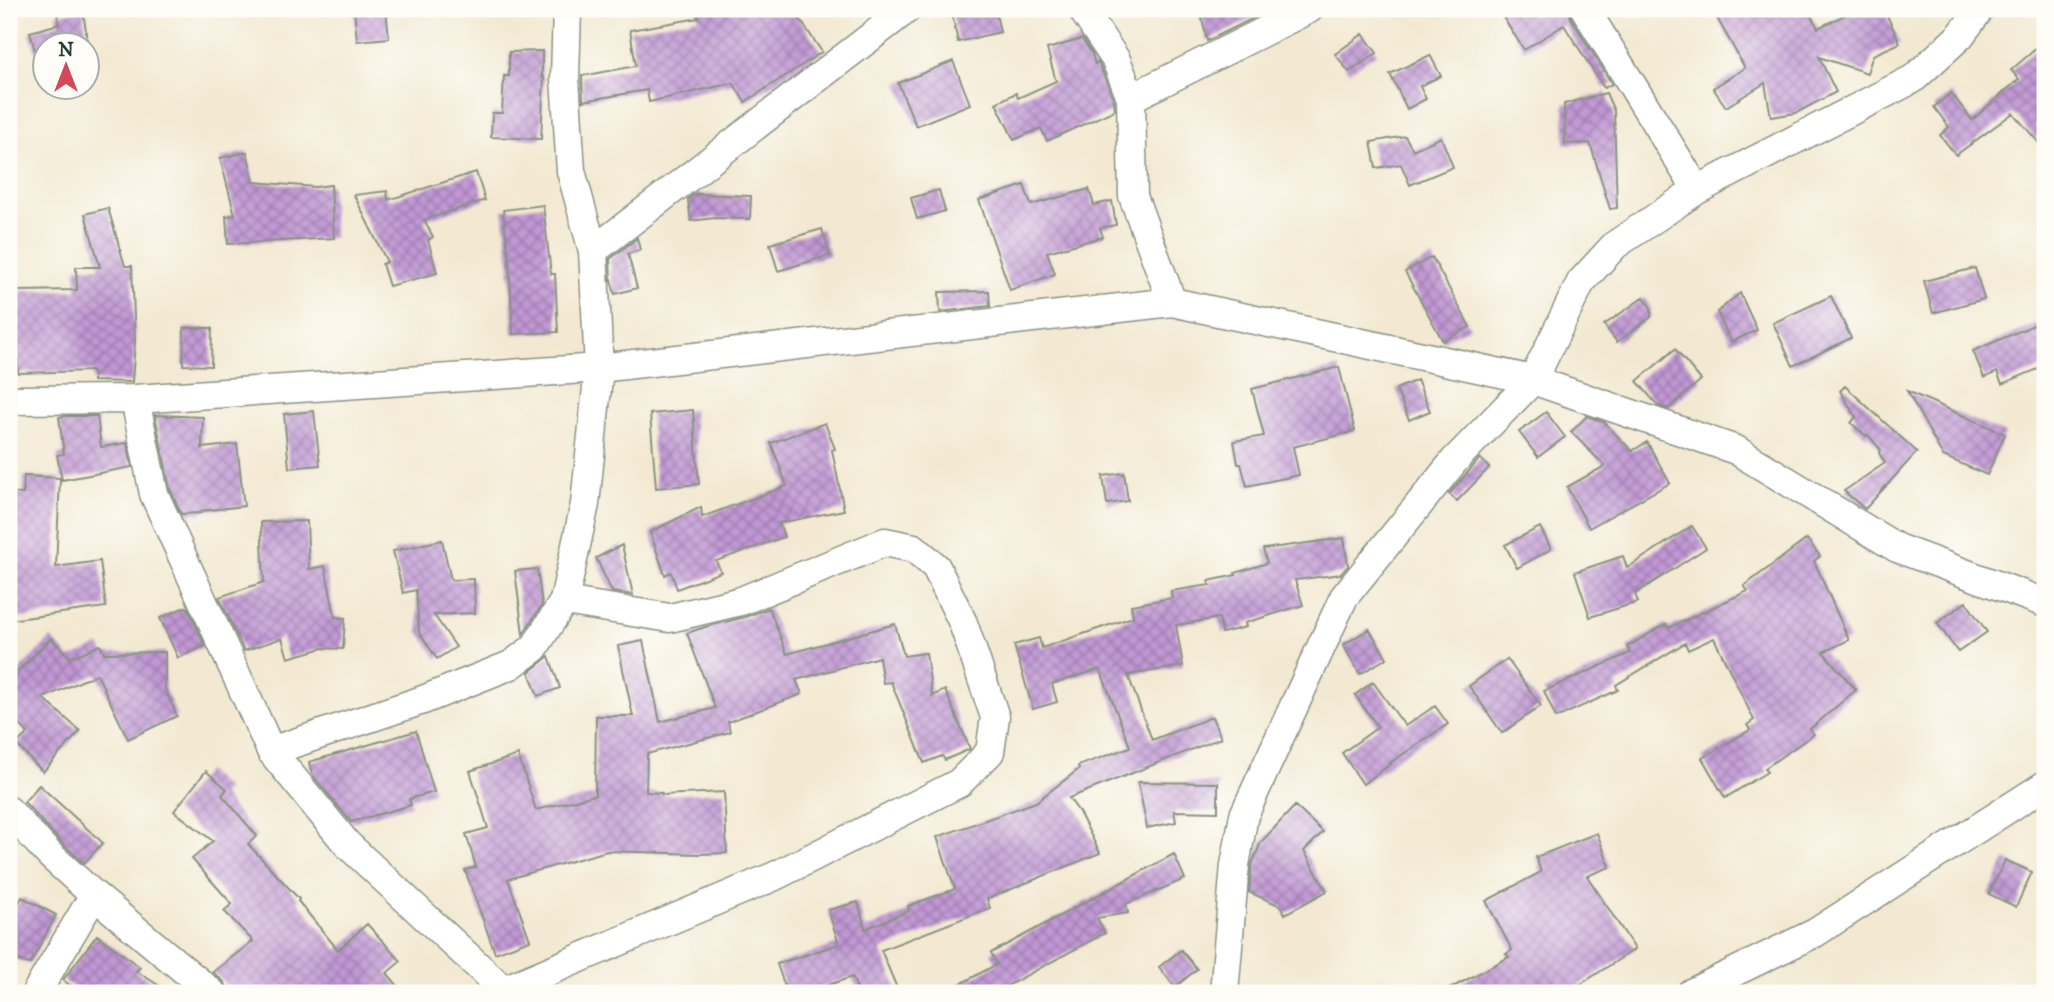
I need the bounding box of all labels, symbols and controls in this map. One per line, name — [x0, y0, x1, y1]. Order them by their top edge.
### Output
north arrow — [32, 32, 102, 102]
text: N — [58, 39, 74, 62]

